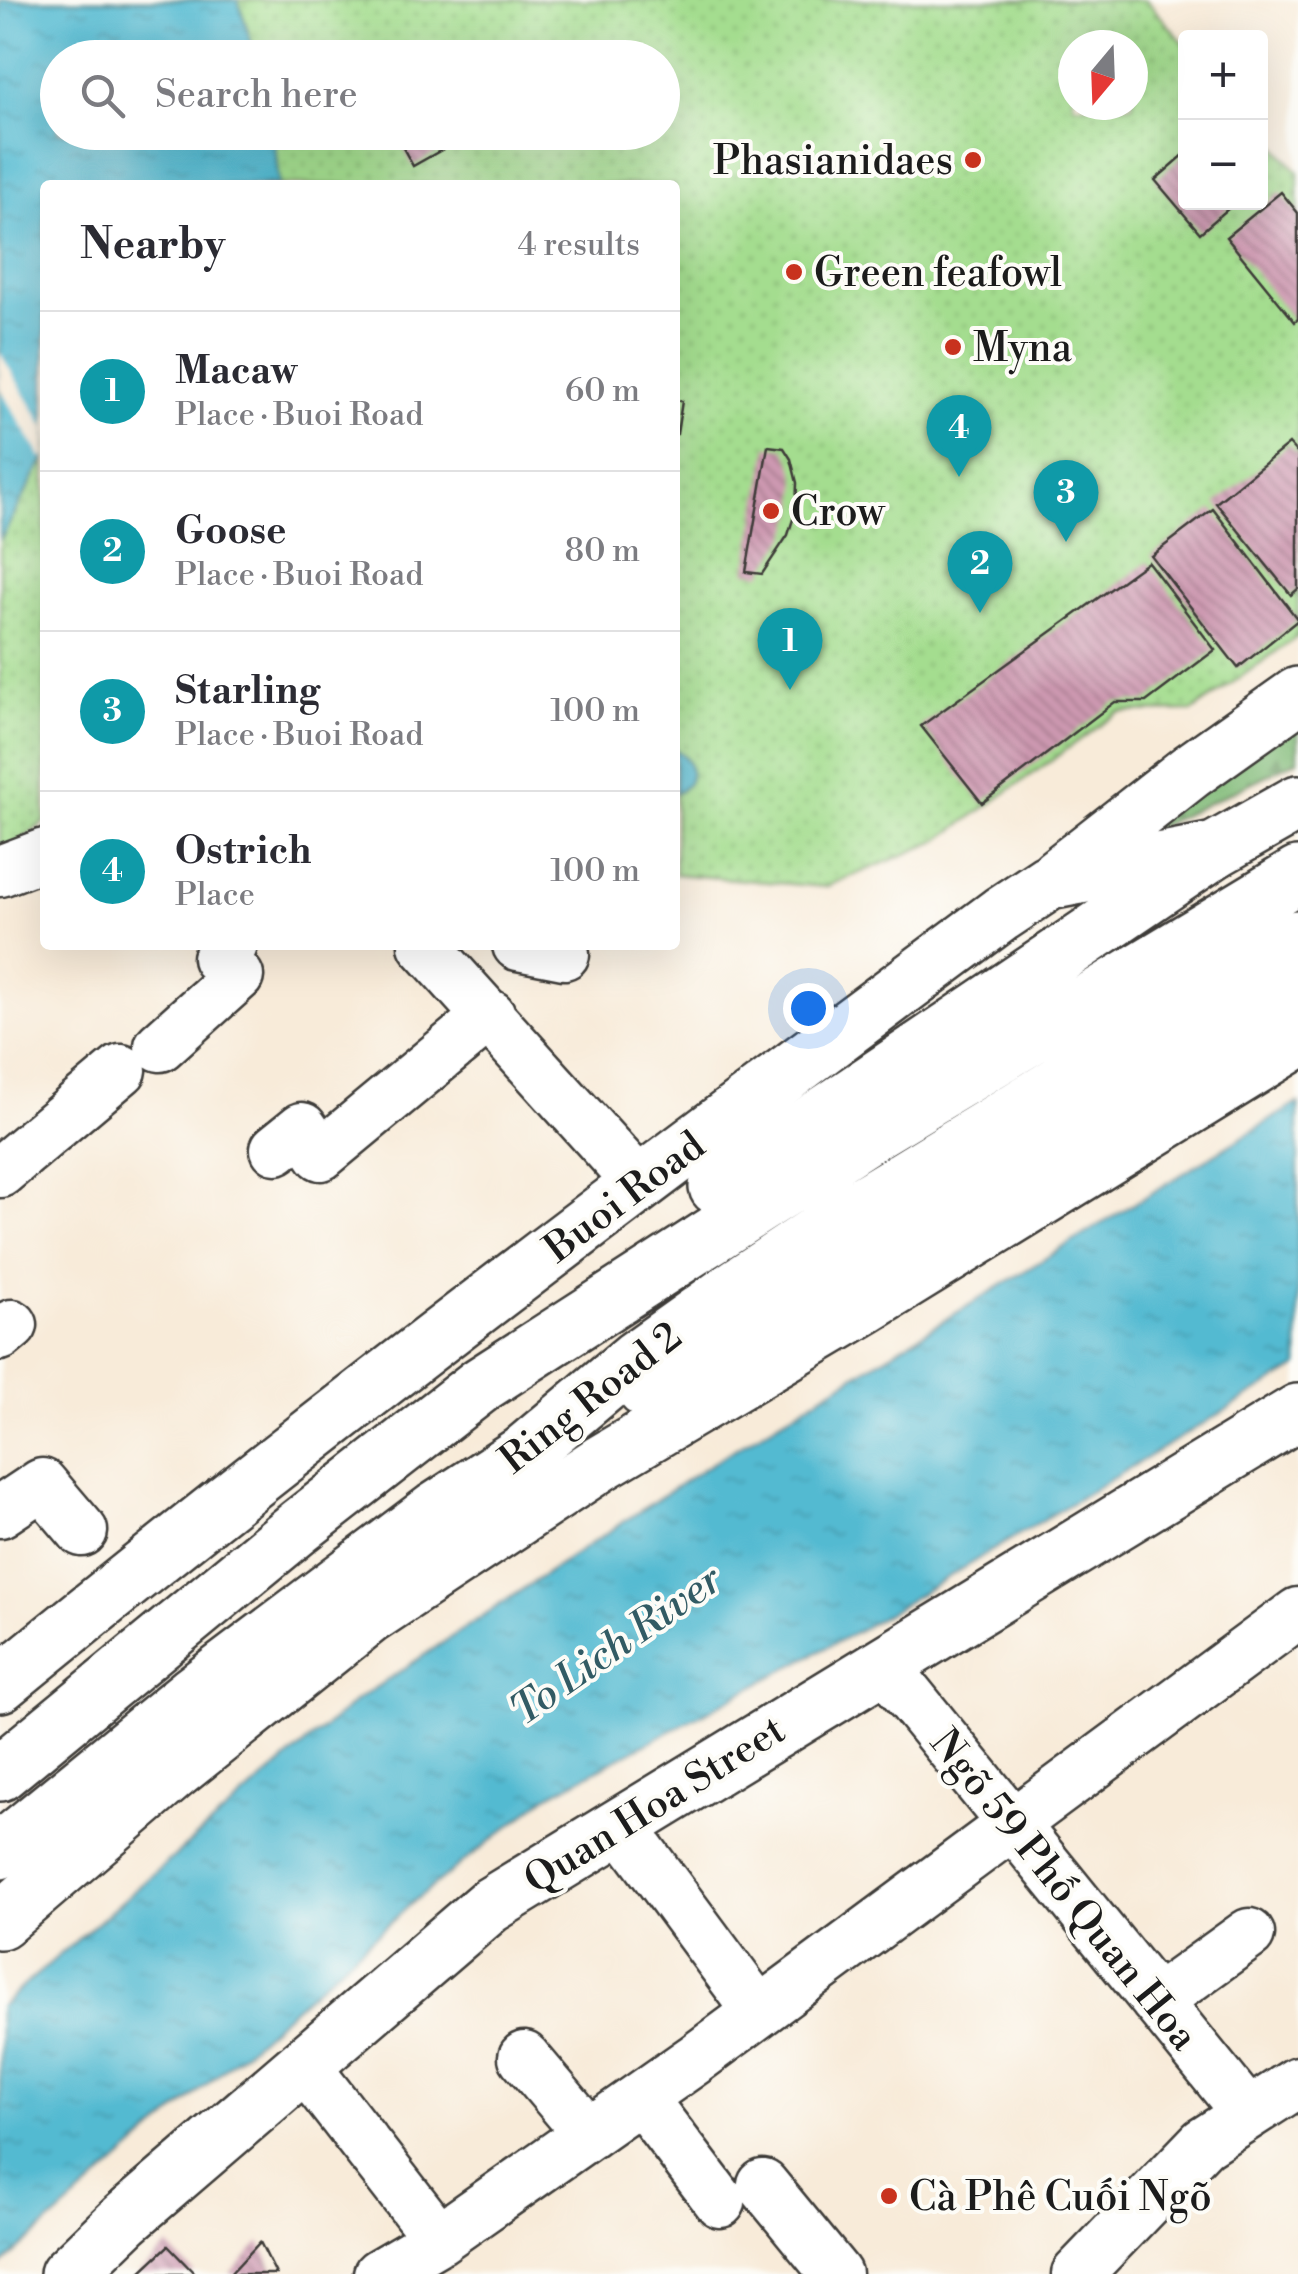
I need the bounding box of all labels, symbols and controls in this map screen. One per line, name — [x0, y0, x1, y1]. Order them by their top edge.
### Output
north arrow — [1058, 30, 1148, 120]
map controls — [1178, 30, 1268, 210]
button: + — [1178, 30, 1268, 120]
search box — [40, 40, 680, 150]
icon: search — [75, 68, 130, 123]
text: Search here — [155, 72, 358, 119]
button: − — [1178, 120, 1268, 210]
place label: Phasianidaes — [713, 137, 953, 187]
marker: Phasianidaes — [962, 149, 984, 171]
text: Nearby — [80, 219, 225, 272]
text: 4 results — [518, 225, 640, 265]
place label: Green feafowl — [814, 249, 1062, 299]
marker: Green feafowl — [783, 261, 805, 283]
place label: Myna — [973, 324, 1073, 375]
marker: Myna — [942, 336, 964, 358]
text: Macaw — [175, 348, 297, 395]
text: 1 — [105, 371, 120, 411]
text: 60 m — [565, 371, 640, 411]
pin: 4 — [926, 394, 992, 477]
text: Place · Buoi Road — [175, 395, 423, 435]
pin: 3 — [1034, 460, 1098, 542]
place label: Crow — [791, 488, 886, 538]
marker: Crow — [760, 500, 782, 522]
text: Goose — [175, 508, 287, 555]
pin: 2 — [948, 530, 1012, 613]
text: 2 — [102, 531, 123, 571]
text: 80 m — [565, 531, 640, 571]
text: Place · Buoi Road — [175, 555, 423, 595]
pin: 1 — [758, 608, 822, 690]
text: Starling — [175, 668, 320, 715]
text: 3 — [103, 691, 122, 731]
text: 100 m — [550, 691, 640, 731]
text: Place · Buoi Road — [175, 715, 423, 755]
text: Ostrich — [175, 828, 311, 875]
text: 4 — [102, 851, 123, 891]
text: 100 m — [550, 851, 640, 891]
text: Place — [175, 875, 255, 915]
your location — [783, 983, 834, 1034]
street label: Buoi Road — [534, 1121, 715, 1275]
street label: Ring Road 2 — [490, 1312, 693, 1486]
water label: To Lich River — [501, 1553, 733, 1738]
street label: Quan Hoa Street — [515, 1706, 795, 1906]
street label: Ngõ 59 Phố Quan Hoa — [918, 1720, 1209, 2062]
place label: Cà Phê Cuối Ngõ — [909, 2173, 1212, 2224]
marker: Cà Phê Cuối Ngõ — [878, 2185, 900, 2207]

